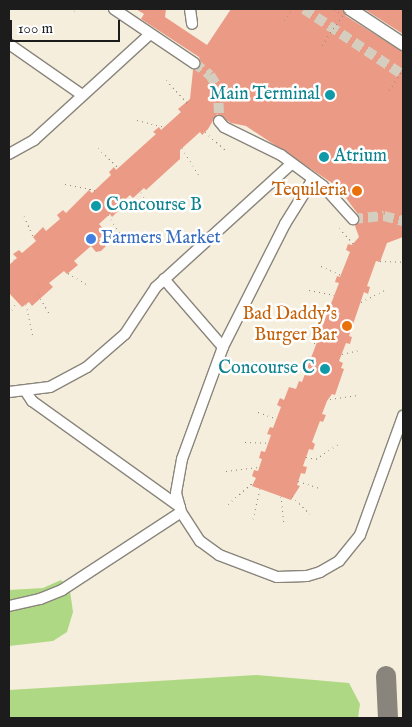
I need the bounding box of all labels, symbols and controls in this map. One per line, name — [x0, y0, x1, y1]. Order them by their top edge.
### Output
scale bar — [12, 10, 122, 42]
text: 100 m — [18, 19, 53, 38]
place label: Main Terminal — [210, 84, 320, 106]
marker: Main Terminal — [324, 89, 336, 101]
place label: Atrium — [334, 146, 387, 168]
marker: Atrium — [318, 151, 330, 163]
place label: Tequileria — [272, 180, 347, 202]
marker: Tequileria — [351, 185, 363, 197]
place label: Concourse B — [106, 195, 202, 217]
marker: Concourse B — [90, 200, 102, 212]
place label: Farmers Market — [101, 228, 221, 250]
marker: Farmers Market — [85, 233, 97, 245]
place label: Bad Daddy's Burger Bar — [242, 305, 337, 348]
marker: Bad Daddy's Burger Bar — [341, 320, 353, 332]
place label: Concourse C — [218, 358, 315, 380]
marker: Concourse C — [319, 363, 331, 375]

